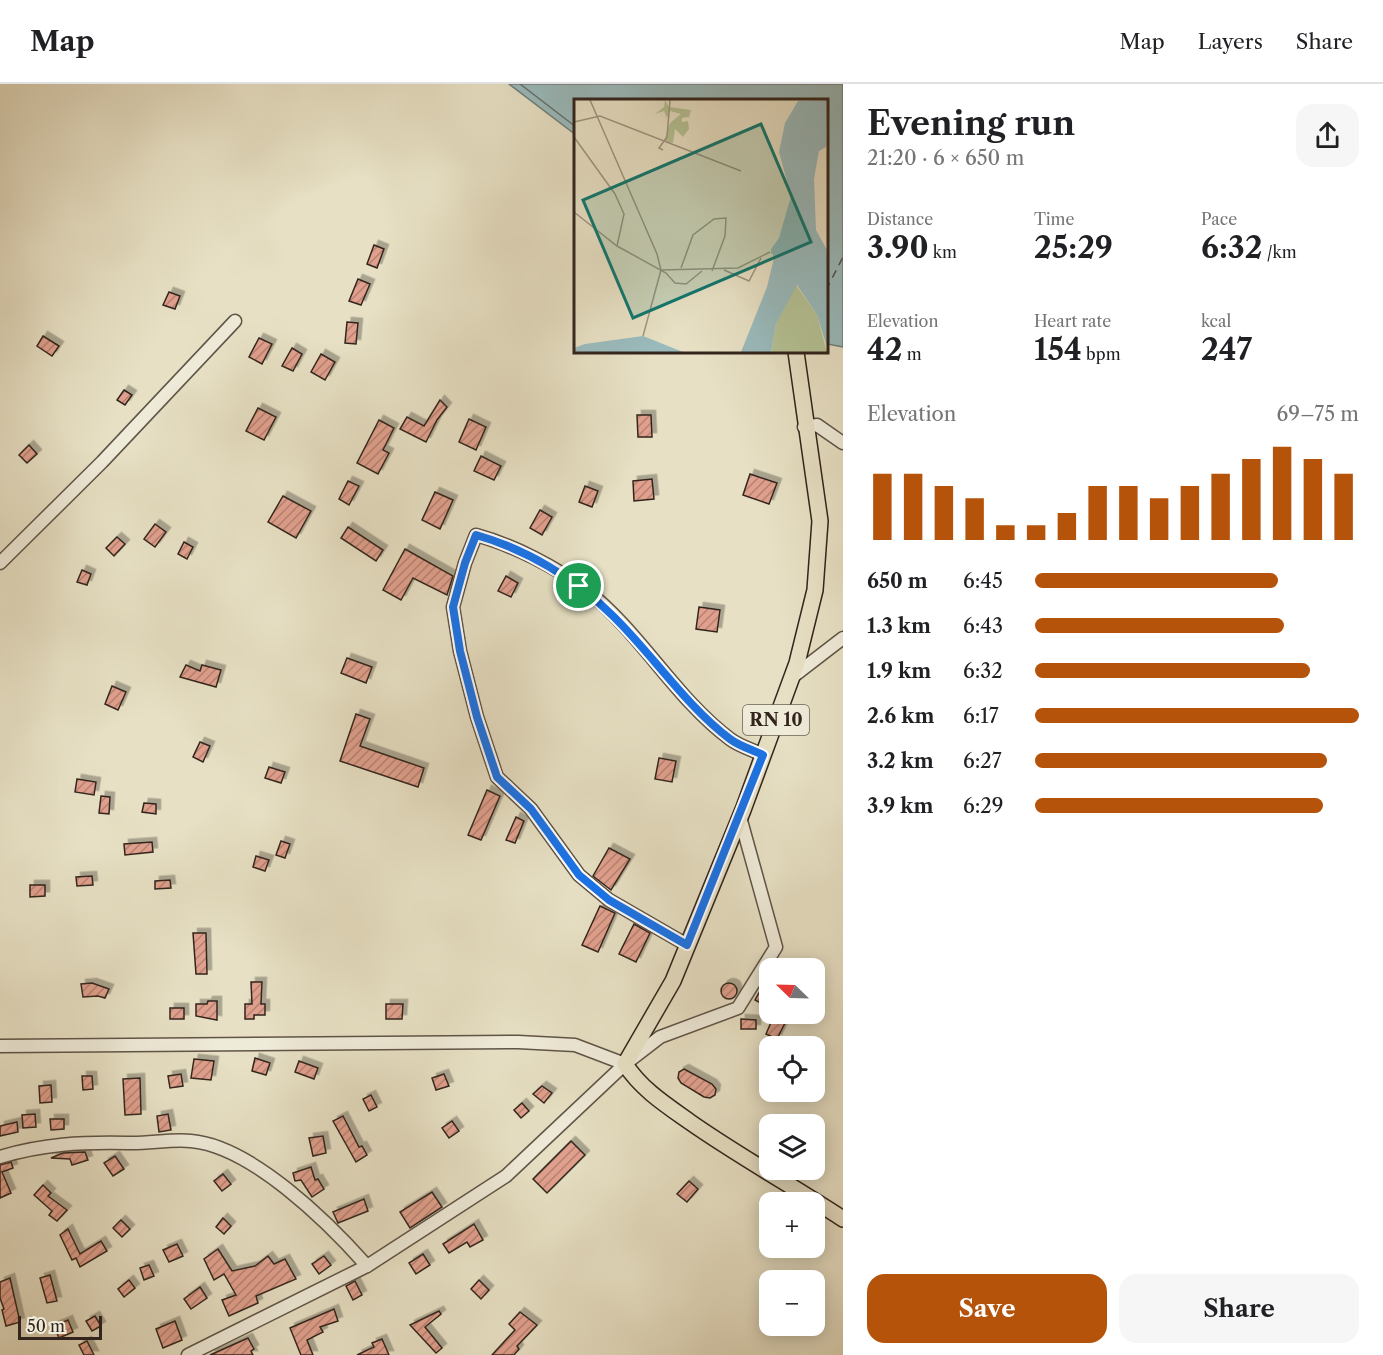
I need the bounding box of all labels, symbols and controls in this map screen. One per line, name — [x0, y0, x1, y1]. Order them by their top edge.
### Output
text: Map — [30, 24, 94, 58]
text: Map — [1120, 29, 1165, 54]
text: Layers — [1198, 29, 1263, 54]
text: Share — [1296, 29, 1353, 54]
inset map — [574, 99, 828, 352]
text: Evening run — [867, 103, 1075, 144]
button: share — [1296, 104, 1359, 167]
text: 21:20 · 6 × 650 m — [867, 146, 1024, 170]
text: Distance — [867, 209, 933, 229]
text: Time — [1034, 209, 1074, 229]
text: Pace — [1201, 209, 1237, 229]
text: 3.90 — [867, 229, 929, 266]
text: 25:29 — [1034, 229, 1113, 266]
text: 6:32 — [1201, 229, 1263, 266]
text: km — [929, 242, 957, 262]
text: /km — [1263, 242, 1297, 262]
text: Elevation — [867, 311, 938, 331]
text: Heart rate — [1034, 311, 1111, 331]
text: kcal — [1201, 311, 1231, 331]
text: 42 — [867, 331, 903, 368]
text: 154 — [1034, 331, 1082, 368]
text: 247 — [1201, 331, 1252, 368]
text: m — [903, 344, 922, 364]
text: bpm — [1082, 344, 1121, 364]
text: Elevation — [867, 402, 956, 426]
text: 69–75 m — [1276, 402, 1359, 426]
pin — [553, 560, 604, 611]
icon: arrive — [562, 569, 595, 602]
text: 650 m — [867, 569, 928, 593]
text: 6:45 — [963, 569, 1003, 593]
text: 1.3 km — [867, 614, 931, 638]
text: 6:43 — [963, 614, 1003, 638]
text: 1.9 km — [867, 659, 931, 683]
text: 6:32 — [963, 659, 1003, 683]
text: 2.6 km — [867, 704, 934, 728]
text: 6:17 — [963, 704, 999, 728]
road number: RN 10 — [743, 705, 809, 735]
text: 3.2 km — [867, 749, 934, 773]
text: 6:27 — [963, 749, 1002, 773]
text: 3.9 km — [867, 794, 933, 818]
text: 6:29 — [963, 794, 1004, 818]
north arrow — [759, 958, 825, 1024]
map controls — [759, 958, 825, 1336]
button: locate — [759, 1036, 825, 1102]
button: layers — [759, 1114, 825, 1180]
button: + — [759, 1192, 825, 1258]
button: − — [759, 1270, 825, 1336]
button: Save — [867, 1274, 1107, 1343]
button: Share — [1119, 1274, 1359, 1343]
scale bar — [18, 1313, 102, 1340]
text: 50 m — [27, 1316, 65, 1336]

